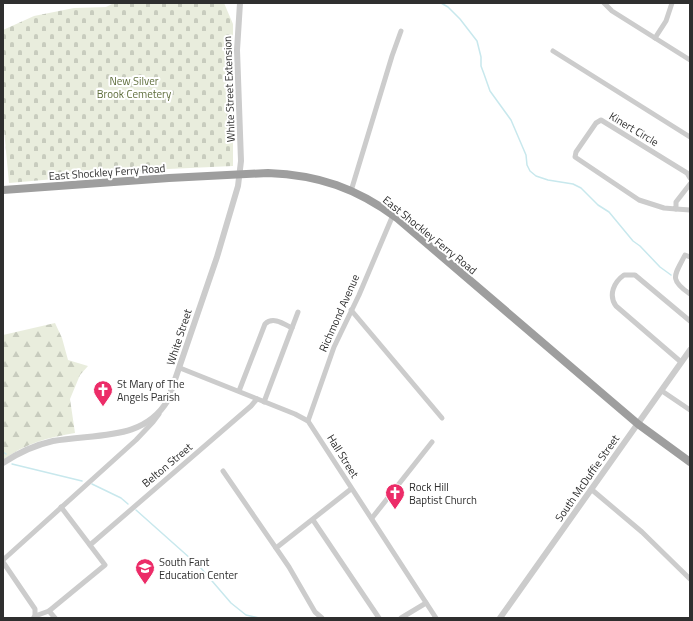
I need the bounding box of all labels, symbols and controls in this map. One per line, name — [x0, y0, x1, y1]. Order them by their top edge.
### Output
street label: White Street Extension — [219, 36, 239, 142]
park label: New Silver Brook Cemetery — [97, 73, 172, 102]
street label: Kinert Circle — [606, 108, 662, 150]
street label: East Shockley Ferry Road — [48, 160, 166, 184]
street label: East Shockley Ferry Road — [380, 192, 481, 278]
street label: Richmond Avenue — [315, 271, 363, 354]
street label: White Street — [162, 307, 196, 367]
place label: St Mary of The Angels Parish — [117, 376, 185, 405]
church icon: St Mary of The Angels Parish — [92, 379, 114, 407]
street label: Hall Street — [323, 431, 363, 481]
street label: South McDuffie Street — [551, 431, 623, 525]
street label: Belton Street — [138, 439, 196, 491]
place label: Rock Hill Baptist Church — [409, 479, 477, 508]
church icon: Rock Hill Baptist Church — [384, 482, 406, 510]
place label: South Fant Education Center — [159, 554, 238, 583]
school or university icon: South Fant Education Center — [134, 557, 156, 585]

